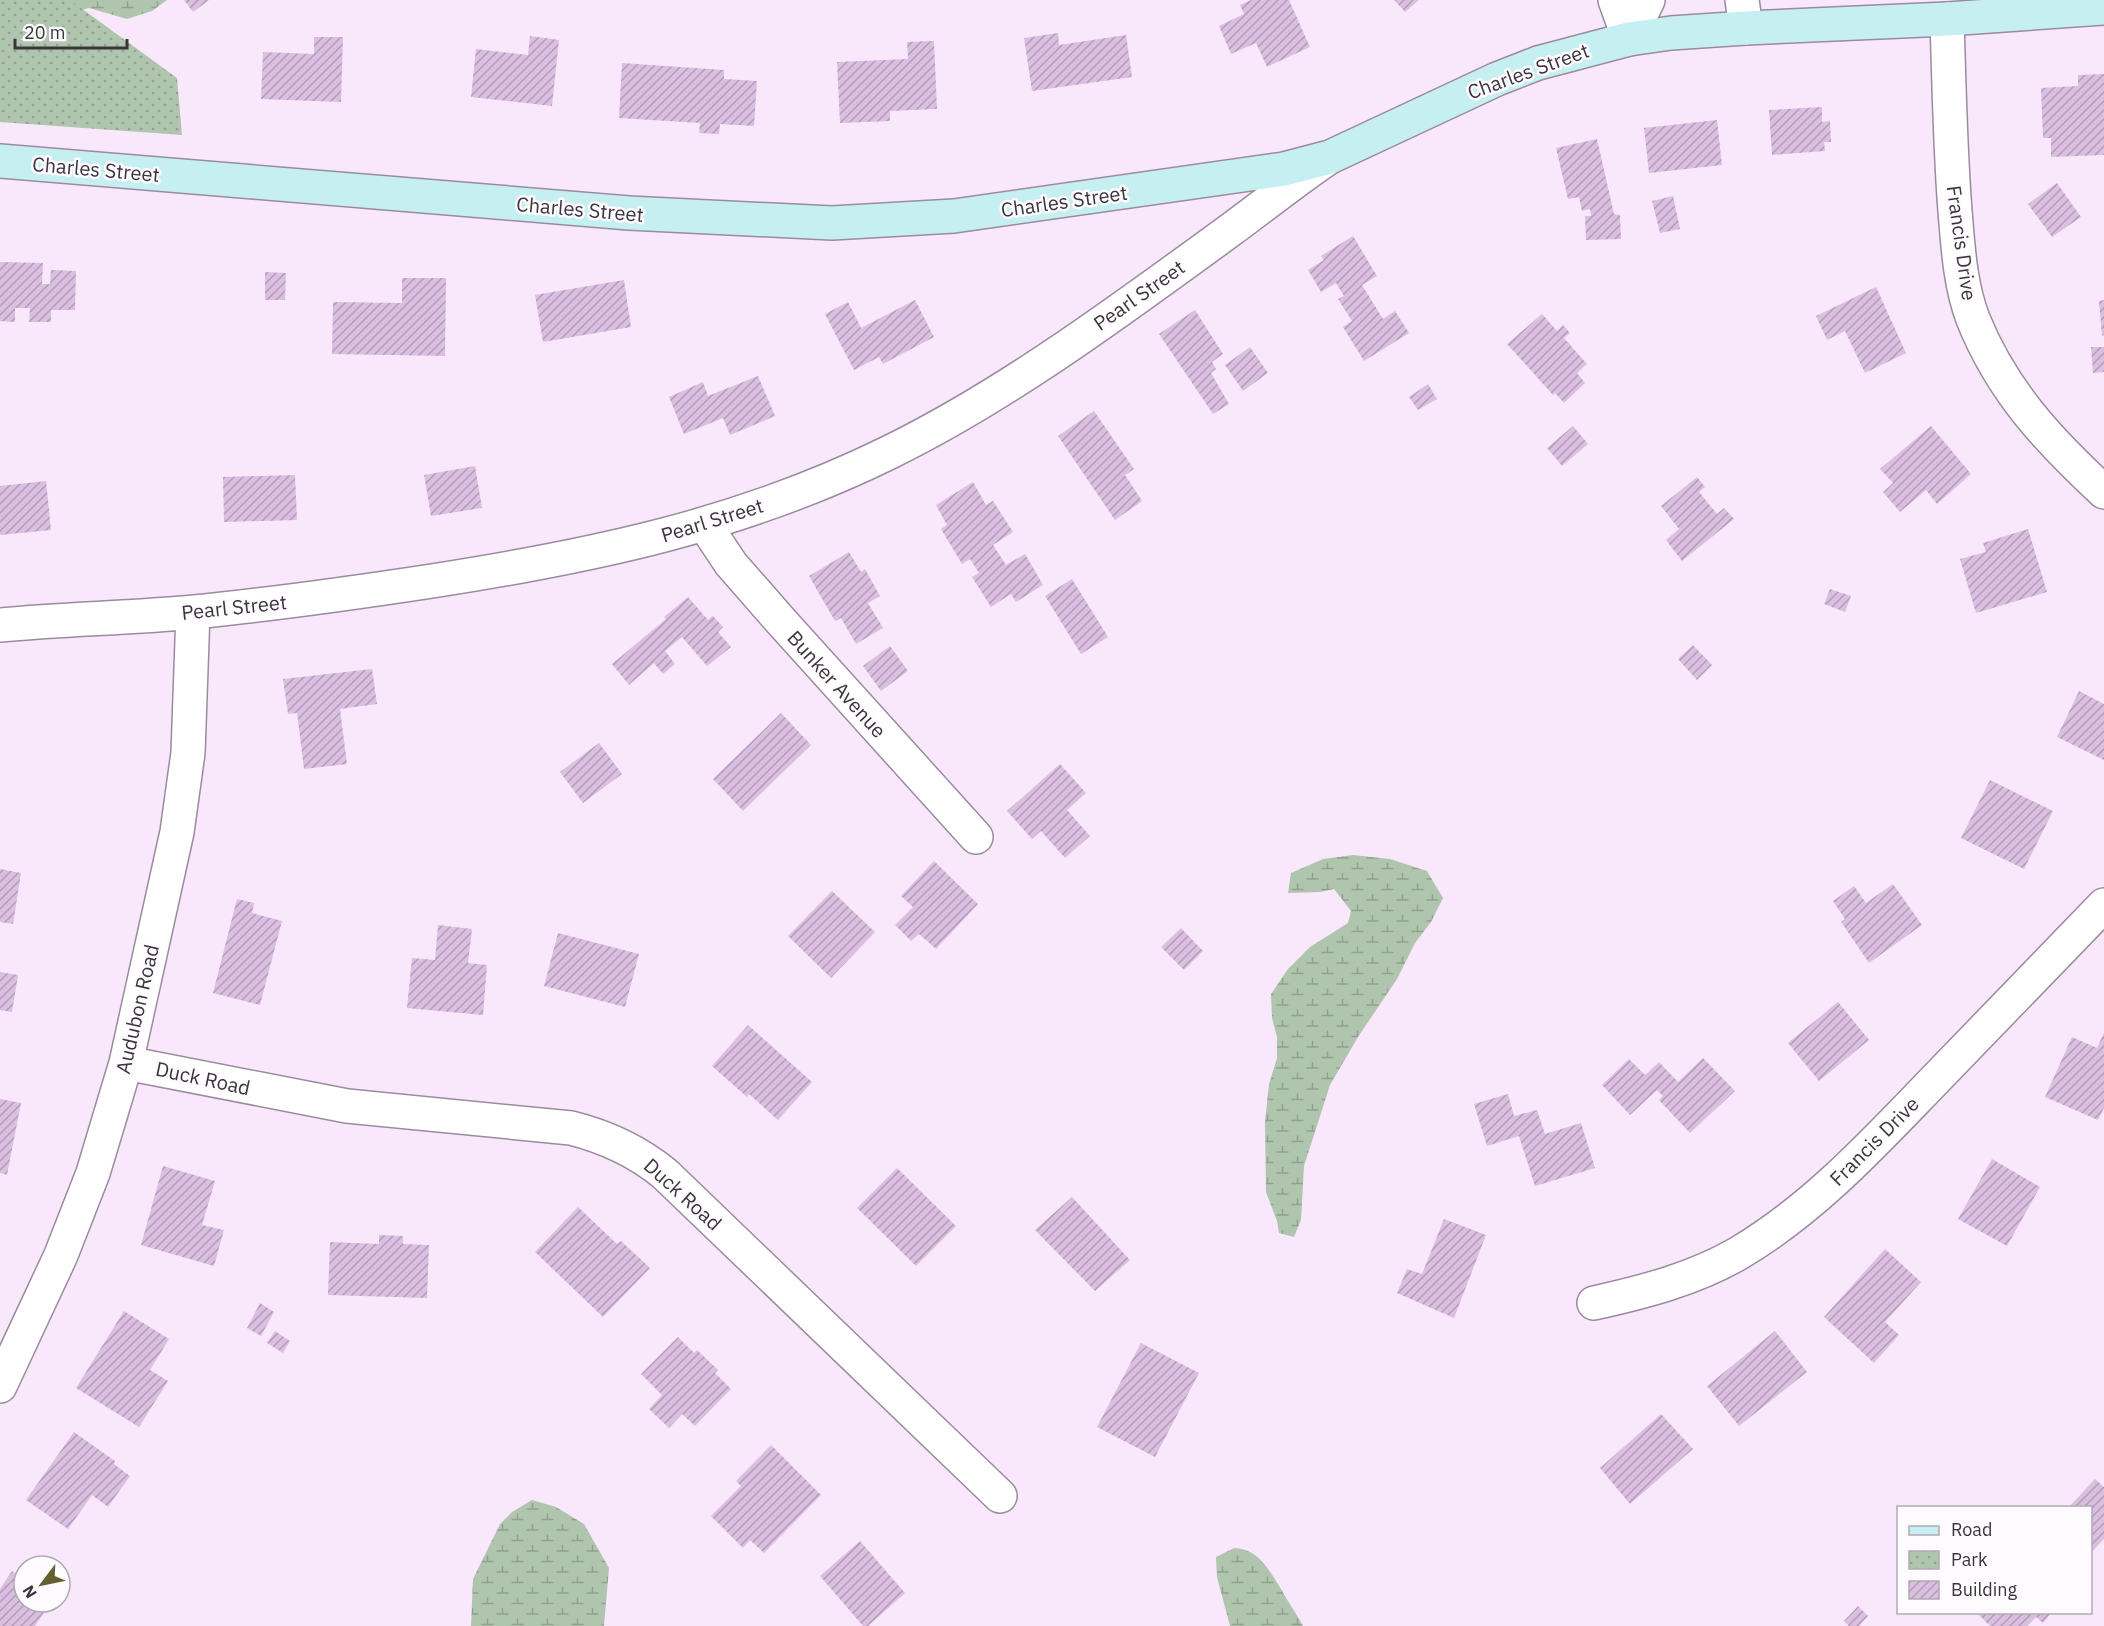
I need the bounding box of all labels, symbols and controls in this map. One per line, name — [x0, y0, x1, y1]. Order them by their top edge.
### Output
scale bar — [15, 12, 128, 50]
text: 20 m — [24, 21, 66, 44]
street label: Charles Street — [1463, 37, 1593, 105]
street label: Charles Street — [31, 150, 161, 188]
street label: Charles Street — [999, 179, 1129, 223]
street label: Francis Drive — [1941, 184, 1983, 302]
street label: Charles Street — [515, 190, 645, 228]
street label: Pearl Street — [1088, 254, 1190, 336]
street label: Pearl Street — [657, 492, 767, 548]
street label: Pearl Street — [180, 588, 288, 626]
street label: Bunker Avenue — [782, 625, 892, 744]
street label: Audubon Road — [109, 942, 165, 1076]
street label: Duck Road — [153, 1055, 253, 1101]
street label: Francis Drive — [1823, 1090, 1925, 1192]
street label: Duck Road — [638, 1152, 728, 1236]
legend — [1897, 1506, 2092, 1614]
text: Road — [1951, 1518, 1992, 1541]
text: Park — [1951, 1548, 1988, 1571]
north arrow — [12, 1554, 72, 1614]
text: Building — [1951, 1578, 2018, 1601]
text: N — [18, 1582, 41, 1602]

